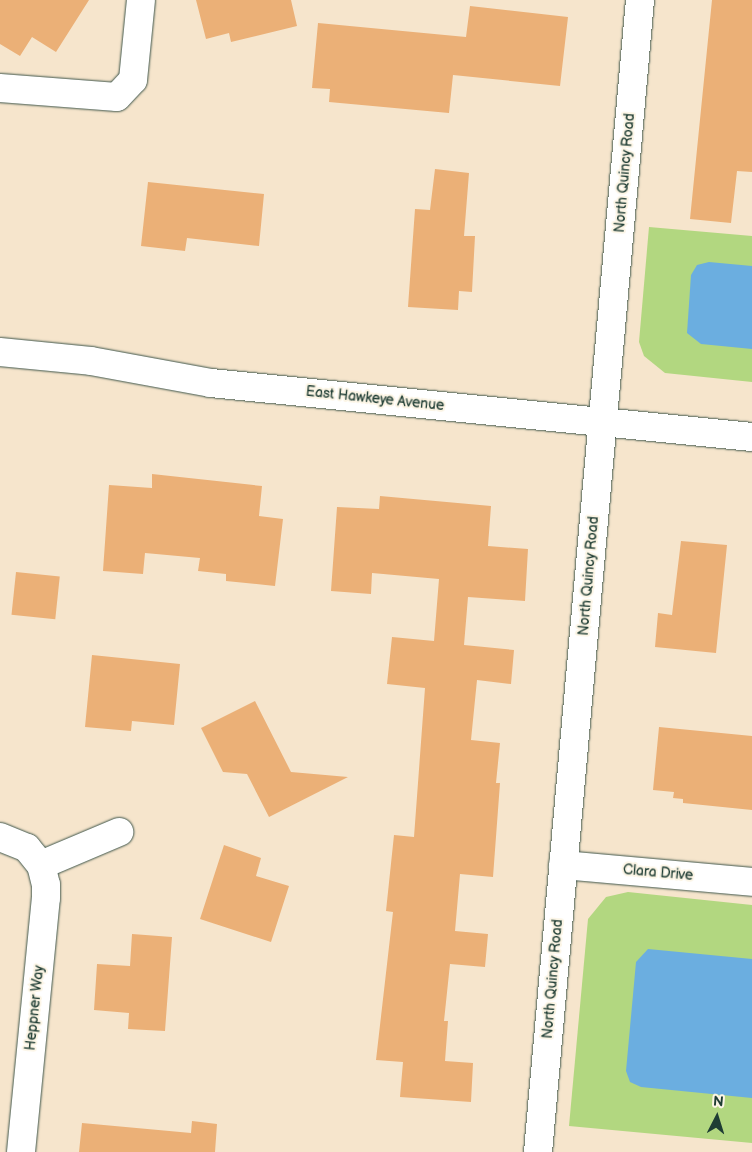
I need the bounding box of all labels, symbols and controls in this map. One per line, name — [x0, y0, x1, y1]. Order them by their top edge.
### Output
street label: North Quincy Road — [611, 112, 639, 234]
street label: East Hawkeye Avenue — [305, 383, 445, 415]
street label: North Quincy Road — [575, 515, 603, 637]
street label: Clara Drive — [622, 862, 694, 884]
street label: North Quincy Road — [539, 918, 567, 1040]
street label: Heppner Way — [22, 964, 48, 1052]
north arrow — [692, 1092, 742, 1142]
text: N — [712, 1093, 724, 1110]

